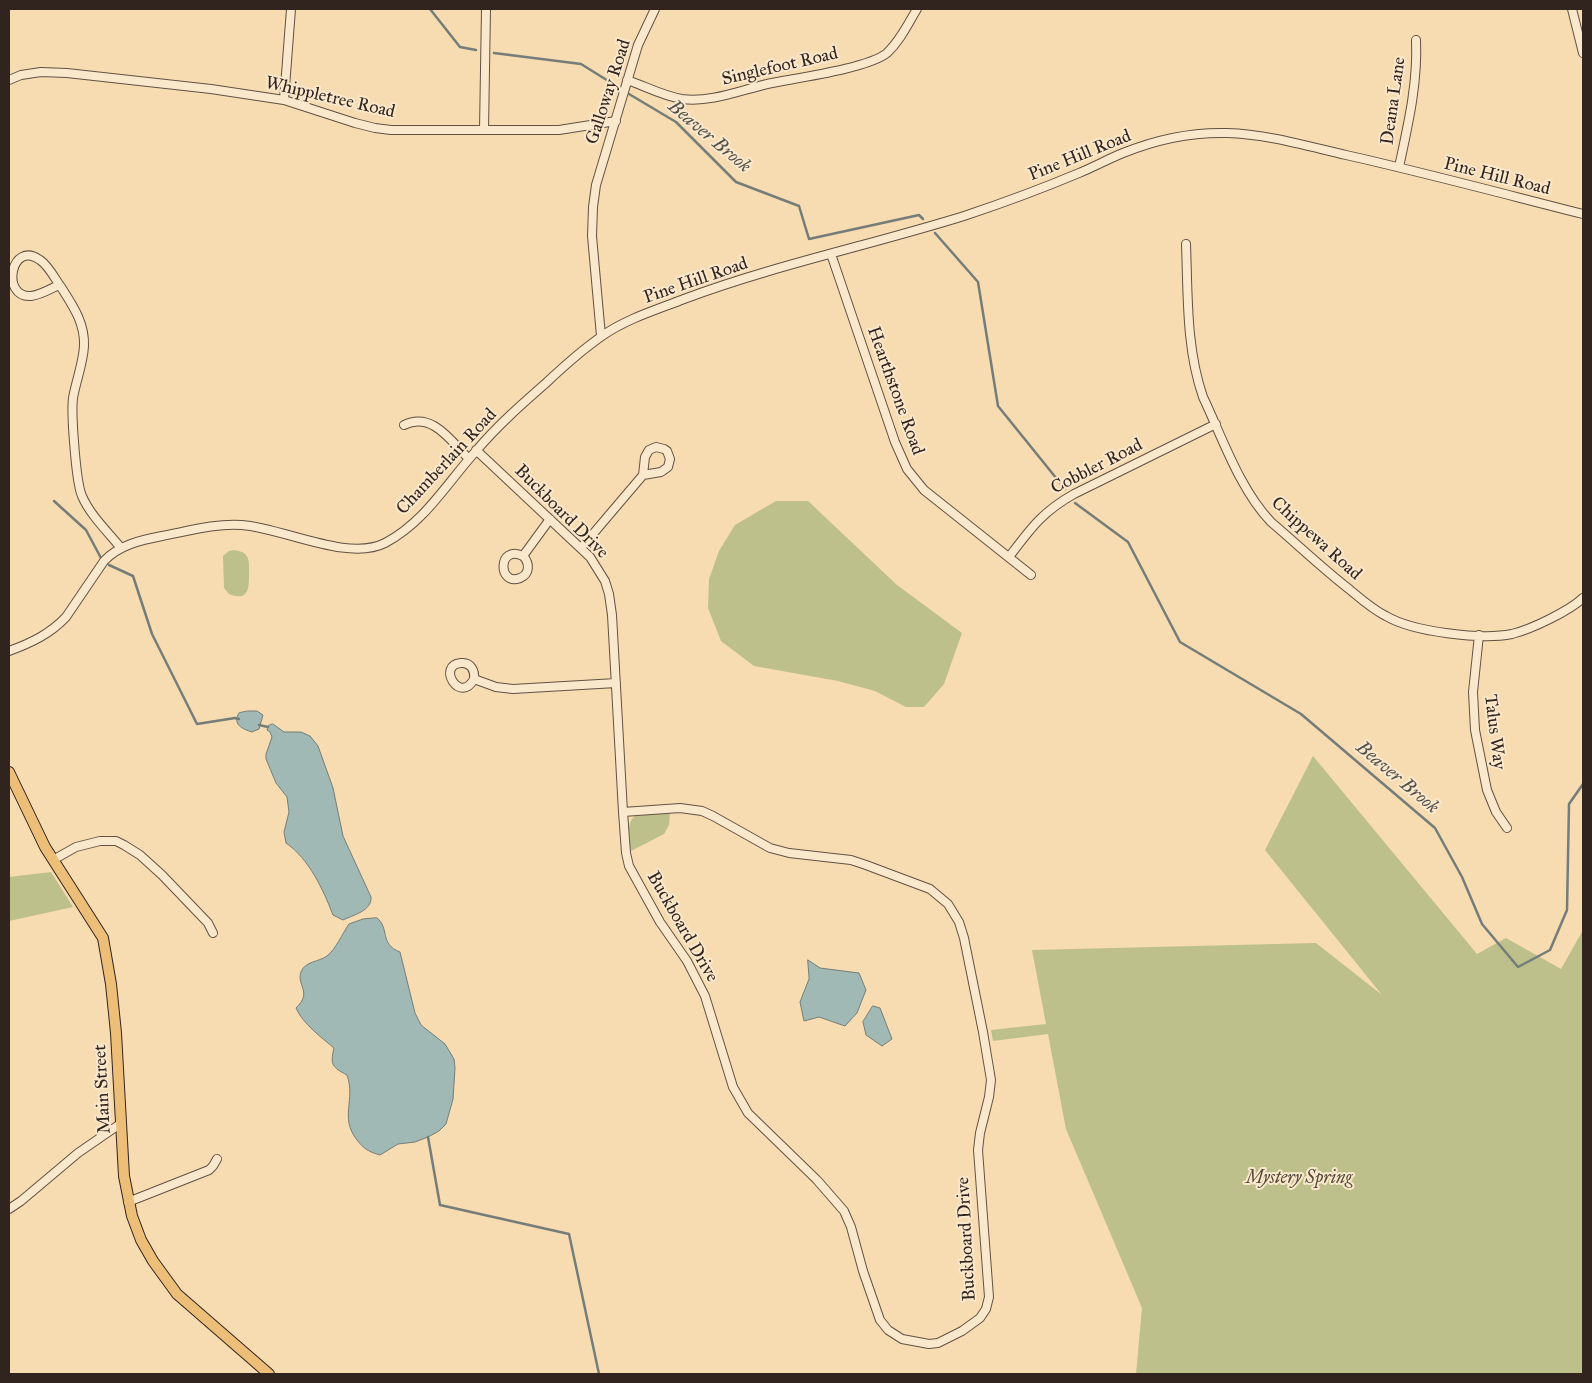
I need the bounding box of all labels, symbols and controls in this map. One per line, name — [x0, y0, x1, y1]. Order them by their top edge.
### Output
street label: Galloway Road — [582, 37, 636, 147]
street label: Singlefoot Road — [720, 43, 840, 91]
street label: Deana Lane — [1377, 56, 1411, 146]
street label: Whippletree Road — [263, 73, 397, 123]
water label: Beaver Brook — [663, 96, 755, 178]
street label: Pine Hill Road — [1025, 126, 1135, 186]
street label: Pine Hill Road — [1442, 153, 1552, 201]
street label: Pine Hill Road — [641, 253, 751, 309]
street label: Hearthstone Road — [862, 324, 928, 458]
street label: Chamberlain Road — [392, 404, 502, 520]
street label: Cobbler Road — [1047, 435, 1147, 499]
street label: Buckboard Drive — [509, 460, 613, 564]
street label: Chippewa Road — [1266, 493, 1366, 585]
street label: Talus Way — [1479, 693, 1509, 771]
water label: Beaver Brook — [1351, 737, 1443, 819]
street label: Buckboard Drive — [642, 868, 722, 986]
street label: Main Street — [90, 1044, 116, 1134]
park label: Mystery Spring — [1246, 1168, 1352, 1190]
street label: Buckboard Drive — [953, 1176, 981, 1302]

